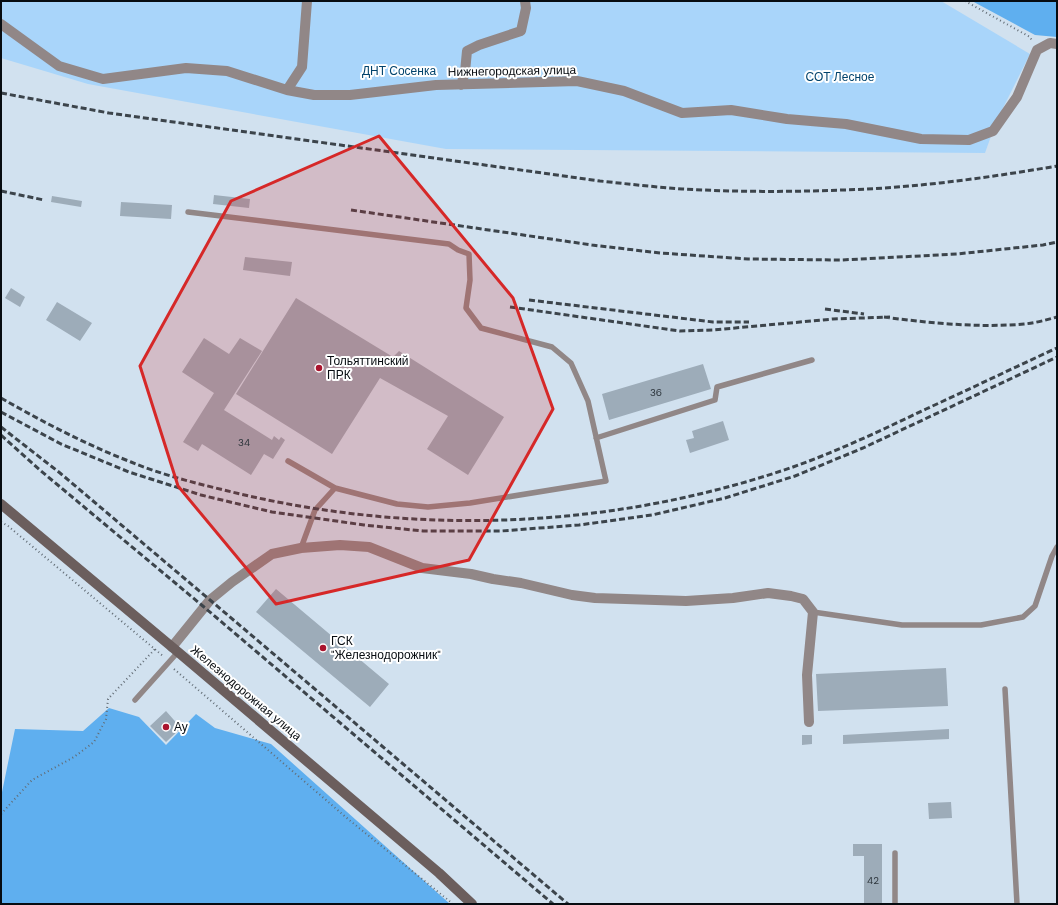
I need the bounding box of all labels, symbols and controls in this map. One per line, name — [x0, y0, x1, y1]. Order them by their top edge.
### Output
street label: Нижнегородская улица — [448, 62, 577, 80]
park label: ДНТ Сосенка — [362, 63, 436, 79]
park label: СОТ Лесное — [806, 69, 875, 85]
place label: Тольяттинский ПРК — [327, 353, 409, 383]
marker: Тольяттинский ПРК — [314, 363, 324, 373]
house number: 36 — [650, 386, 662, 399]
house number: 34 — [238, 436, 250, 449]
place label: ГСК "Железнодорожник" — [331, 633, 441, 663]
street label: Железнодорожная улица — [187, 642, 305, 744]
marker: ГСК "Железнодорожник" — [318, 643, 328, 653]
place label: Ау — [174, 719, 188, 735]
marker: Ау — [161, 722, 171, 732]
house number: 42 — [867, 874, 879, 887]

